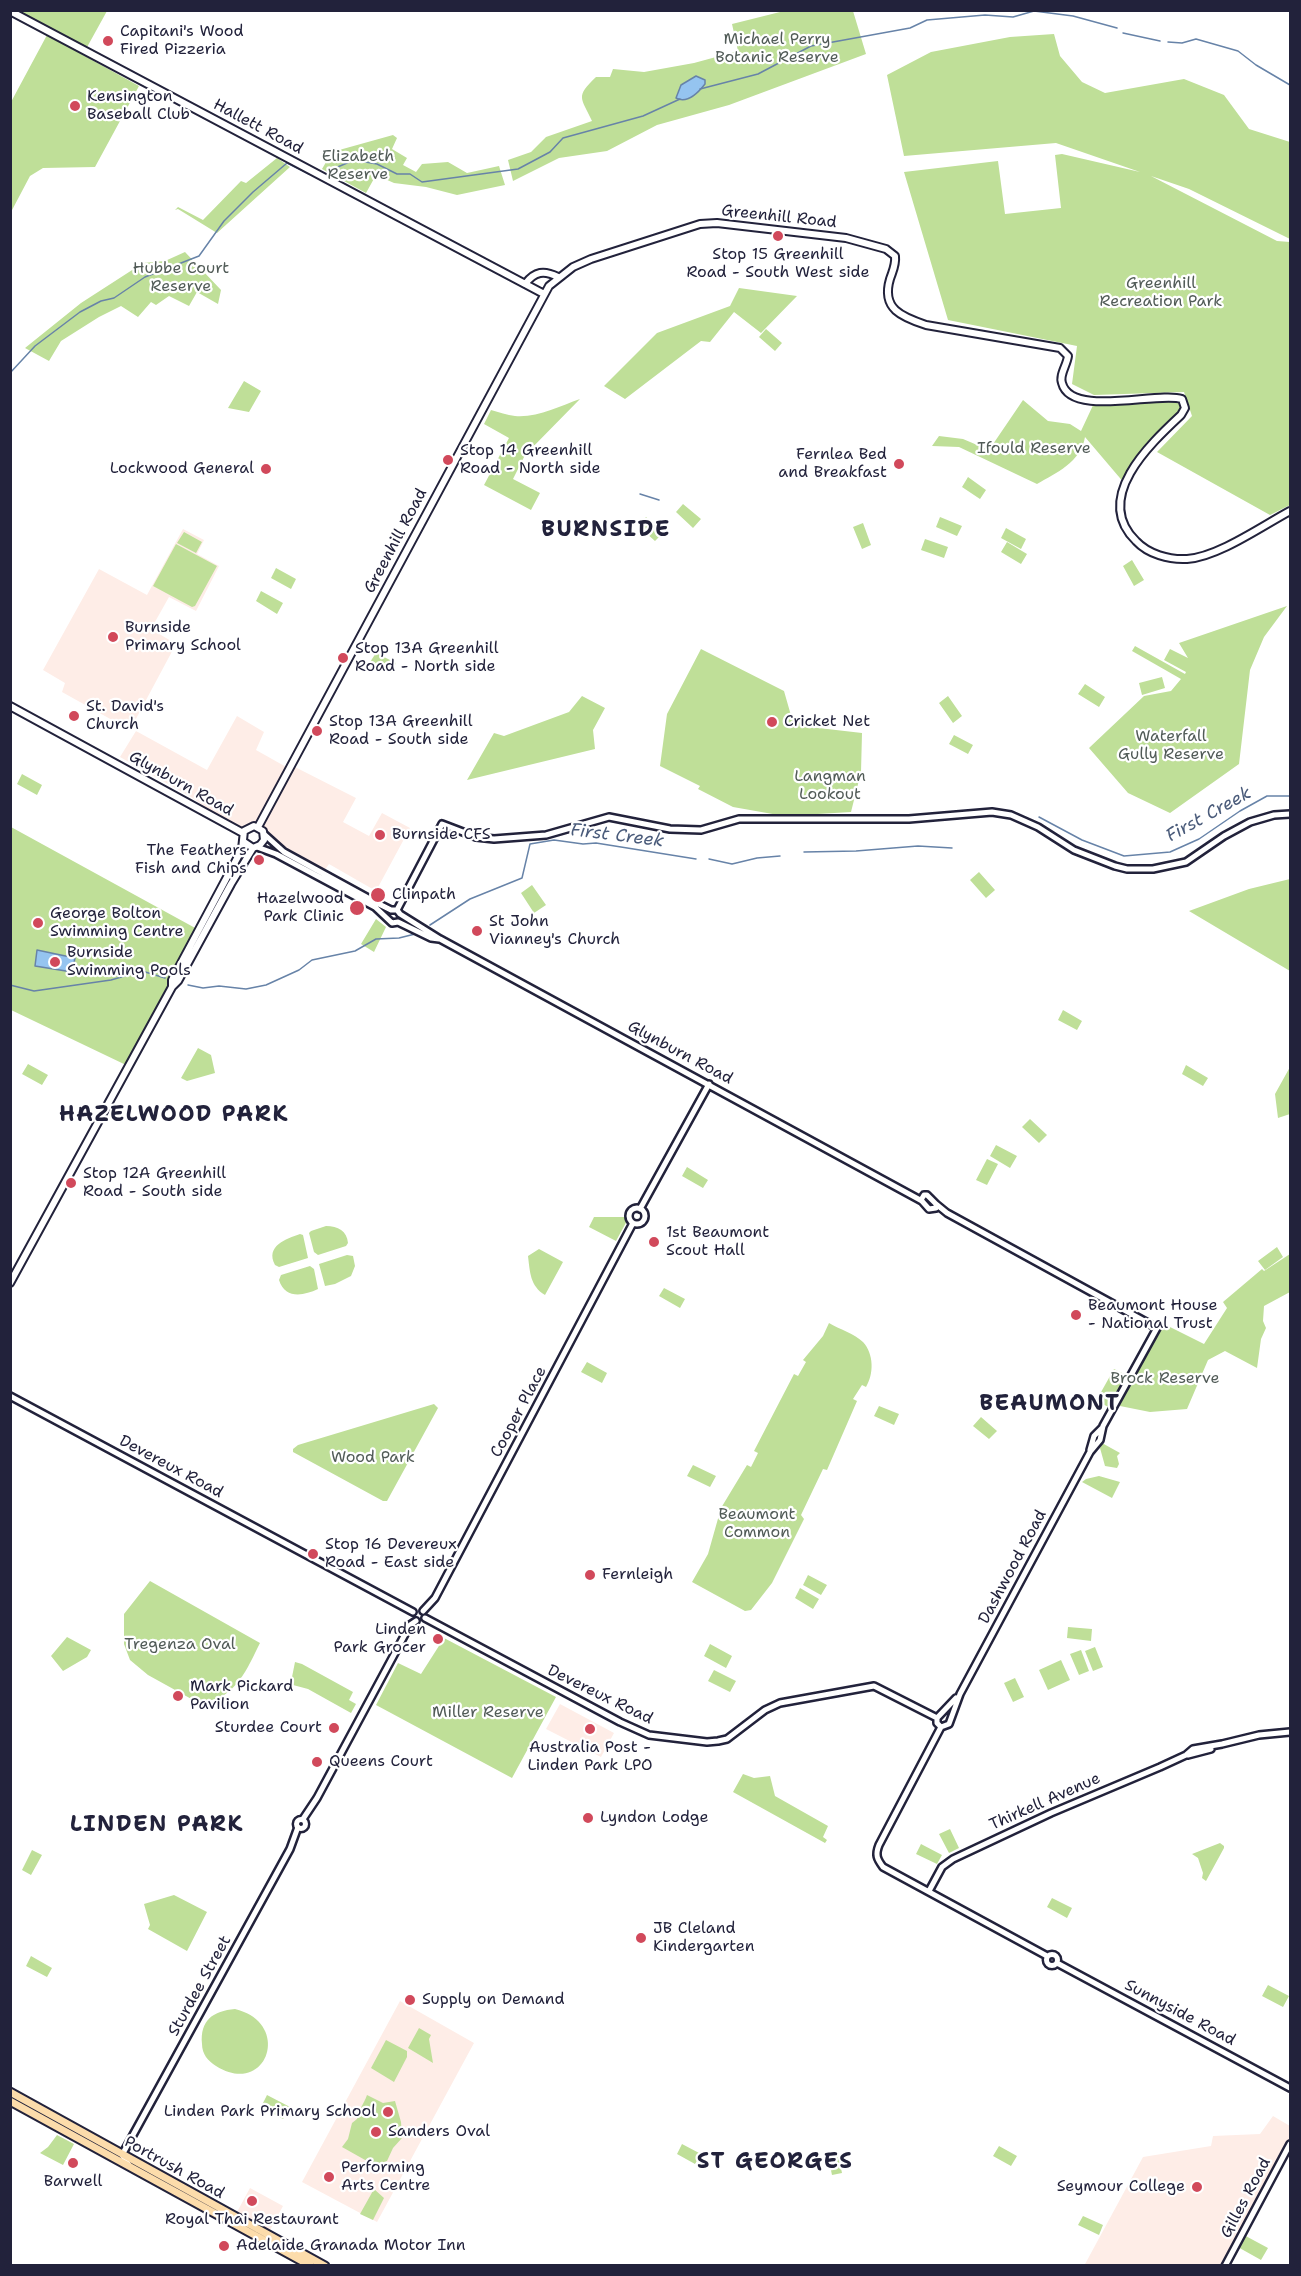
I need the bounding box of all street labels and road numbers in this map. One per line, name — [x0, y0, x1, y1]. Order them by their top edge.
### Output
street label: Hallett Road — [210, 95, 306, 159]
street label: Greenhill Road — [720, 201, 838, 233]
street label: Greenhill Road — [360, 485, 432, 597]
street label: Glynburn Road — [125, 747, 237, 821]
street label: Glynburn Road — [624, 1017, 736, 1089]
street label: Cooper Place — [487, 1363, 551, 1461]
street label: Devereux Road — [116, 1432, 226, 1502]
street label: Dashwood Road — [975, 1507, 1051, 1627]
street label: Devereux Road — [544, 1661, 656, 1729]
street label: Thirkell Avenue — [987, 1769, 1103, 1835]
street label: Sturdee Street — [164, 1932, 236, 2040]
street label: Sunnyside Road — [1121, 1976, 1239, 2050]
street label: Portrush Road — [121, 2133, 227, 2203]
street label: Gilles Road — [1217, 2154, 1275, 2242]

